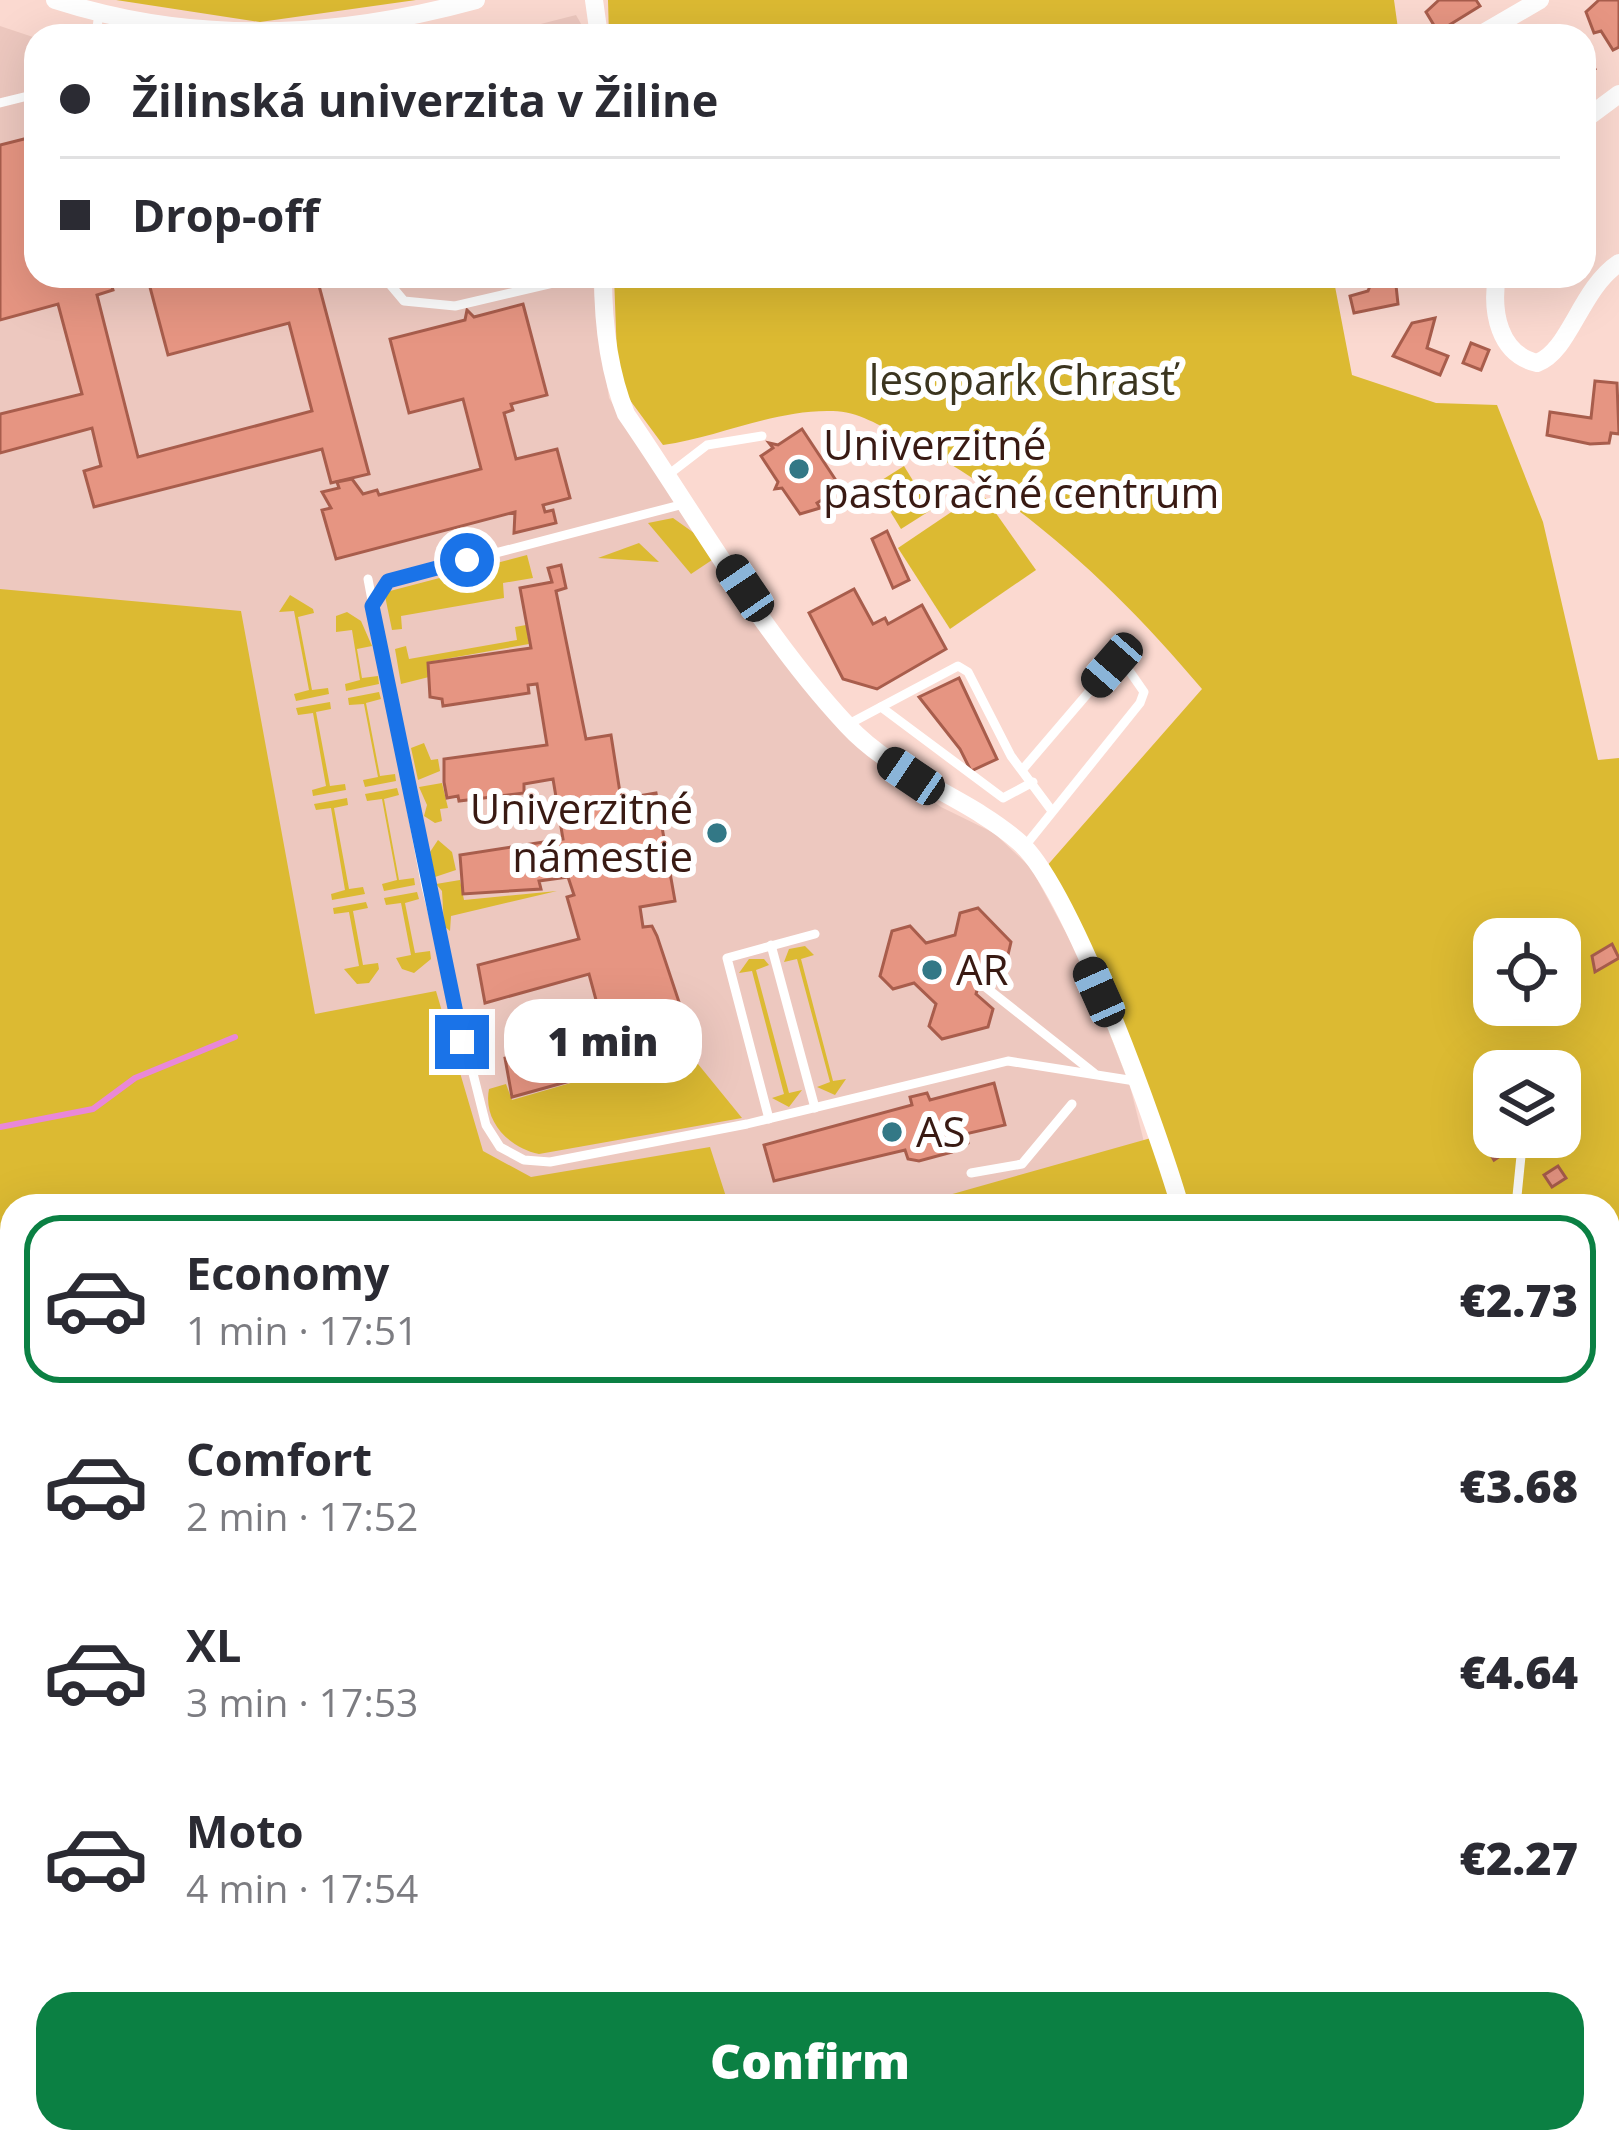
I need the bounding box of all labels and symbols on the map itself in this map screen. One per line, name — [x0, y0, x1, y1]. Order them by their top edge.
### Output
park label: lesopark Chrasť — [869, 350, 1180, 407]
place label: Univerzitné pastoračné centrum — [823, 415, 1219, 520]
marker: Univerzitné pastoračné centrum — [786, 456, 812, 482]
route start — [440, 533, 494, 587]
car — [710, 548, 780, 628]
car — [1075, 626, 1149, 704]
car — [871, 741, 951, 811]
place label: Univerzitné námestie — [470, 779, 693, 884]
marker: Univerzitné námestie — [704, 820, 730, 846]
place label: AR — [956, 940, 1009, 997]
car — [1068, 952, 1130, 1032]
marker: AR — [919, 957, 945, 983]
callout: 1 min — [504, 1000, 702, 1084]
route end — [435, 1015, 489, 1069]
place label: AS — [916, 1102, 966, 1159]
marker: AS — [879, 1119, 905, 1145]

